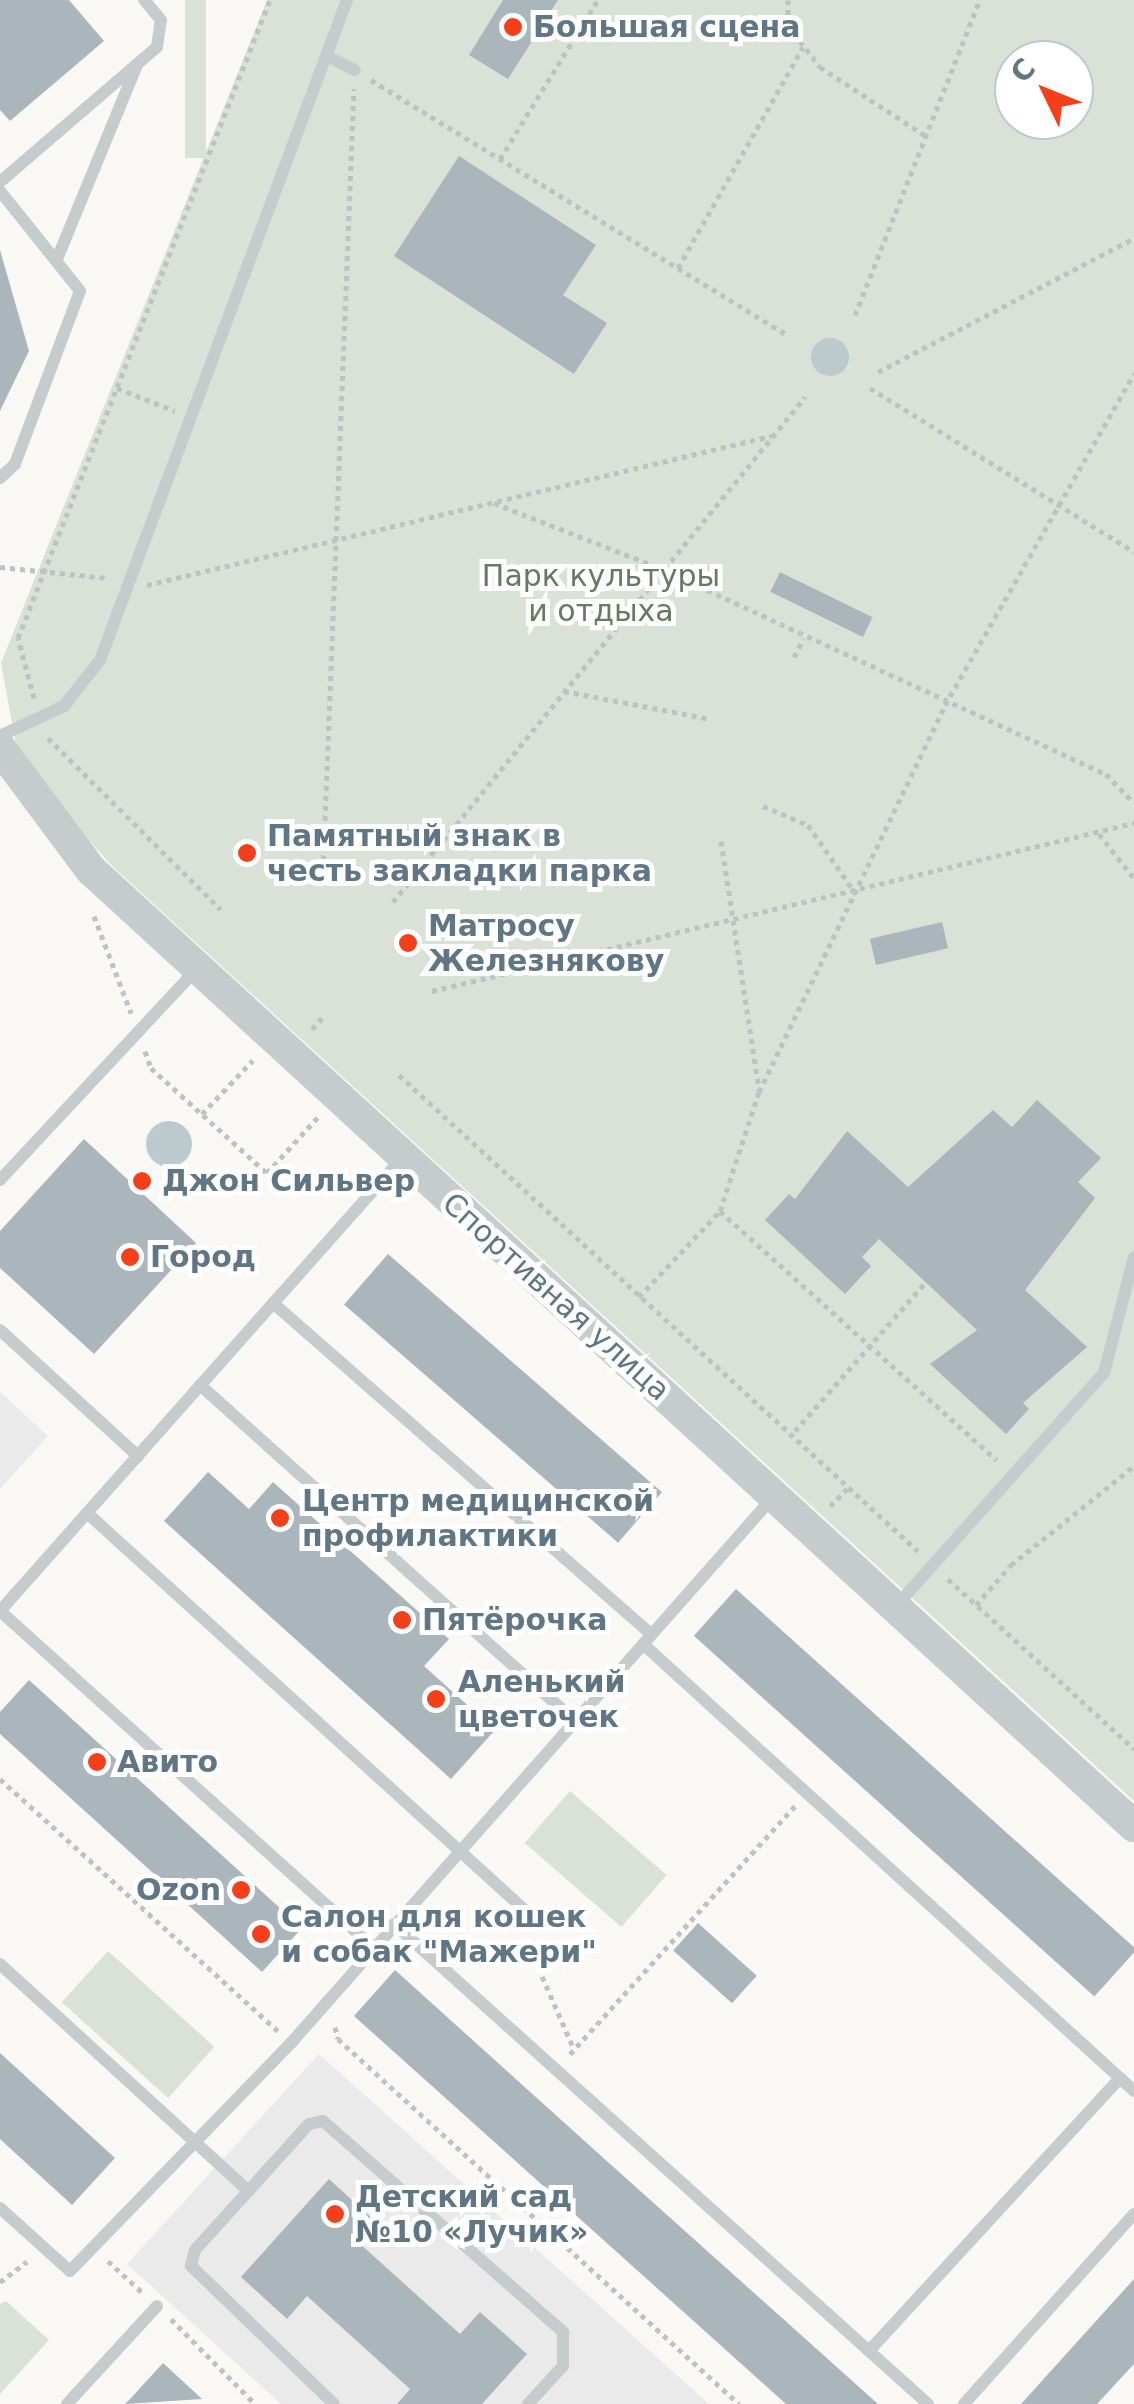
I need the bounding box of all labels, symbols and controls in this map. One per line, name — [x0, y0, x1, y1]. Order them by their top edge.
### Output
place label: Большая сцена — [533, 9, 801, 45]
marker: Большая сцена — [502, 16, 524, 38]
north arrow — [994, 40, 1094, 140]
text: С — [1004, 52, 1042, 89]
park label: Парк культуры и отдыха — [482, 558, 720, 628]
place label: Памятный знак в честь закладки парка — [267, 818, 652, 888]
marker: Памятный знак в честь закладки парка — [236, 842, 258, 864]
place label: Матросу Железнякову — [428, 908, 664, 978]
marker: Матросу Железнякову — [397, 932, 419, 954]
place label: Джон Сильвер — [162, 1163, 415, 1199]
marker: Джон Сильвер — [131, 1170, 153, 1192]
street label: Спортивная улица — [435, 1185, 677, 1409]
place label: Город — [150, 1239, 256, 1275]
marker: Город — [119, 1246, 141, 1268]
place label: Центр медицинской профилактики — [302, 1483, 654, 1554]
marker: Центр медицинской профилактики — [267, 1505, 293, 1531]
place label: Пятёрочка — [422, 1602, 607, 1638]
marker: Пятёрочка — [391, 1609, 413, 1631]
place label: Аленький цветочек — [458, 1664, 626, 1734]
marker: Аленький цветочек — [423, 1686, 449, 1712]
place label: Авито — [117, 1744, 218, 1780]
marker: Авито — [86, 1751, 108, 1773]
place label: Ozon — [136, 1872, 221, 1908]
marker: Ozon — [230, 1879, 252, 1901]
place label: Салон для кошек и собак "Мажери" — [281, 1899, 597, 1970]
marker: Салон для кошек и собак "Мажери" — [250, 1923, 272, 1945]
place label: Детский сад №10 «Лучик» — [355, 2179, 588, 2250]
marker: Детский сад №10 «Лучик» — [324, 2203, 346, 2225]

